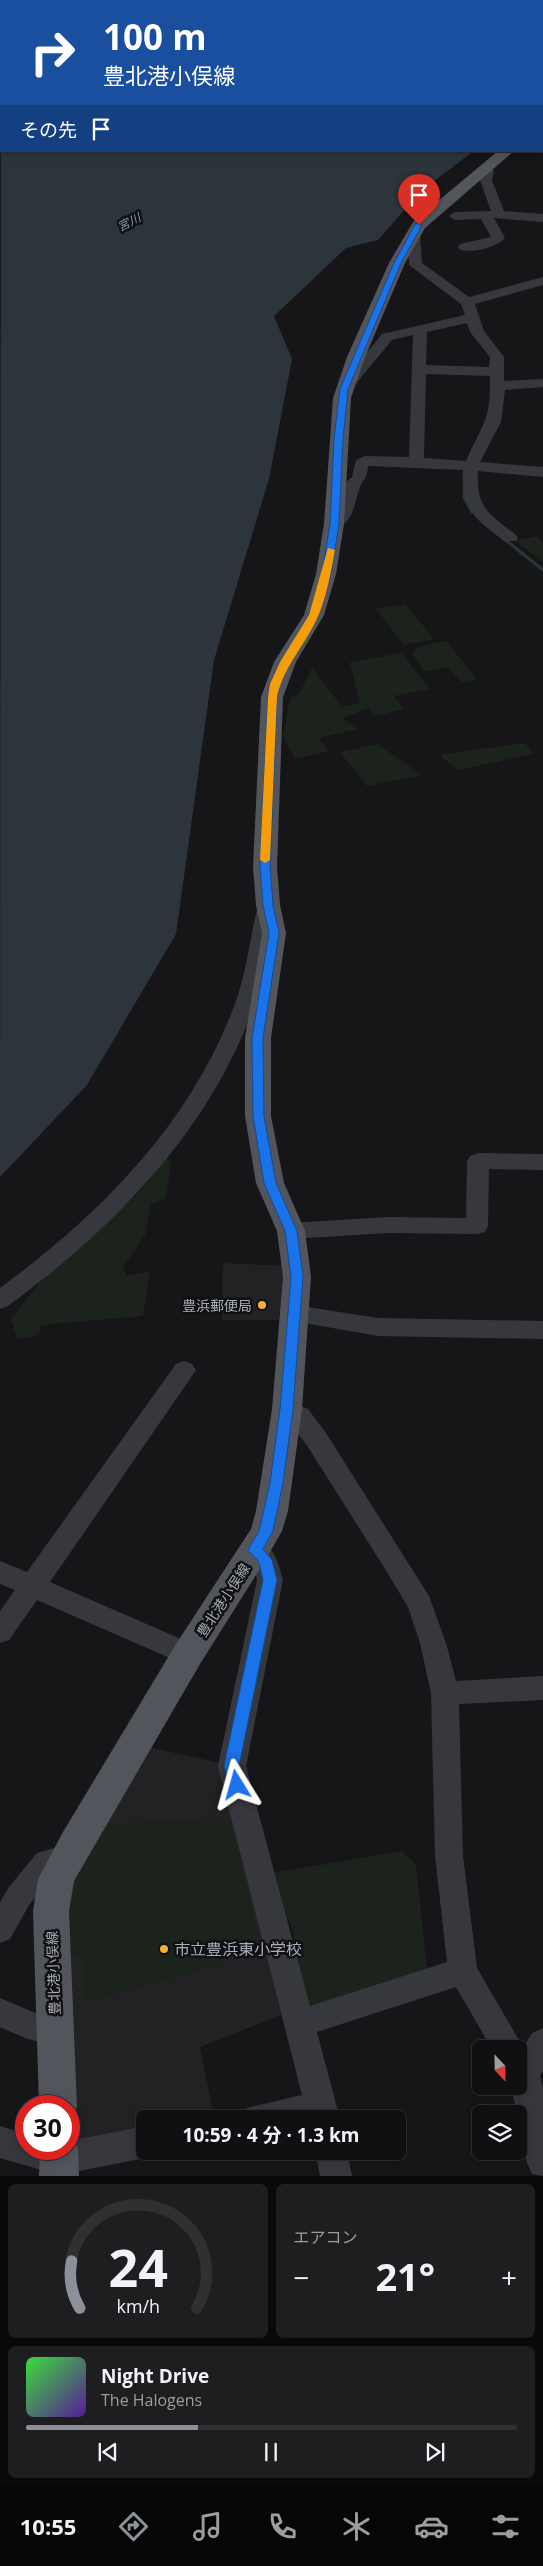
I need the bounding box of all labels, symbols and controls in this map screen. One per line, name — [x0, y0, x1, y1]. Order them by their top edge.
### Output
text: 100 m — [103, 13, 207, 60]
icon: right — [20, 20, 85, 85]
text: 豊北港小俣線 — [103, 60, 235, 90]
icon: arrive — [87, 115, 115, 143]
text: その先 — [20, 117, 77, 143]
pin — [398, 174, 440, 225]
icon: arrive — [405, 181, 433, 209]
water label: 宮川 — [114, 208, 145, 235]
place label: 豊浜郵便局 — [182, 1296, 252, 1315]
marker: 豊浜郵便局 — [256, 1299, 268, 1311]
street label: 豊北港小俣線 — [192, 1560, 254, 1640]
position arrow — [210, 1758, 262, 1810]
street label: 豊北港小俣線 — [42, 1931, 64, 2015]
place label: 市立豊浜東小学校 — [174, 1938, 302, 1960]
marker: 市立豊浜東小学校 — [158, 1943, 170, 1955]
north arrow — [472, 2040, 528, 2095]
map controls — [472, 2040, 527, 2160]
speed limit sign: 30 — [15, 2095, 80, 2160]
button: layers — [472, 2105, 527, 2160]
text: 10:59 · 4 分 · 1.3 km — [183, 2122, 359, 2148]
text: エアコン — [294, 2226, 358, 2248]
text: 24 — [108, 2231, 167, 2302]
text: 21° — [375, 2250, 435, 2302]
text: − — [294, 2258, 310, 2296]
text: + — [501, 2258, 517, 2296]
text: km/h — [116, 2294, 159, 2318]
text: Night Drive — [101, 2363, 209, 2389]
text: The Halogens — [101, 2389, 202, 2411]
icon: previous — [94, 2438, 122, 2466]
icon: pause — [257, 2438, 285, 2466]
icon: next — [421, 2438, 449, 2466]
icon: directions — [116, 2509, 151, 2544]
icon: music — [190, 2509, 225, 2544]
icon: phone — [265, 2509, 300, 2544]
icon: climate — [339, 2509, 374, 2544]
icon: car — [414, 2509, 449, 2544]
icon: filters — [488, 2509, 523, 2544]
text: 10:55 — [20, 2511, 76, 2541]

